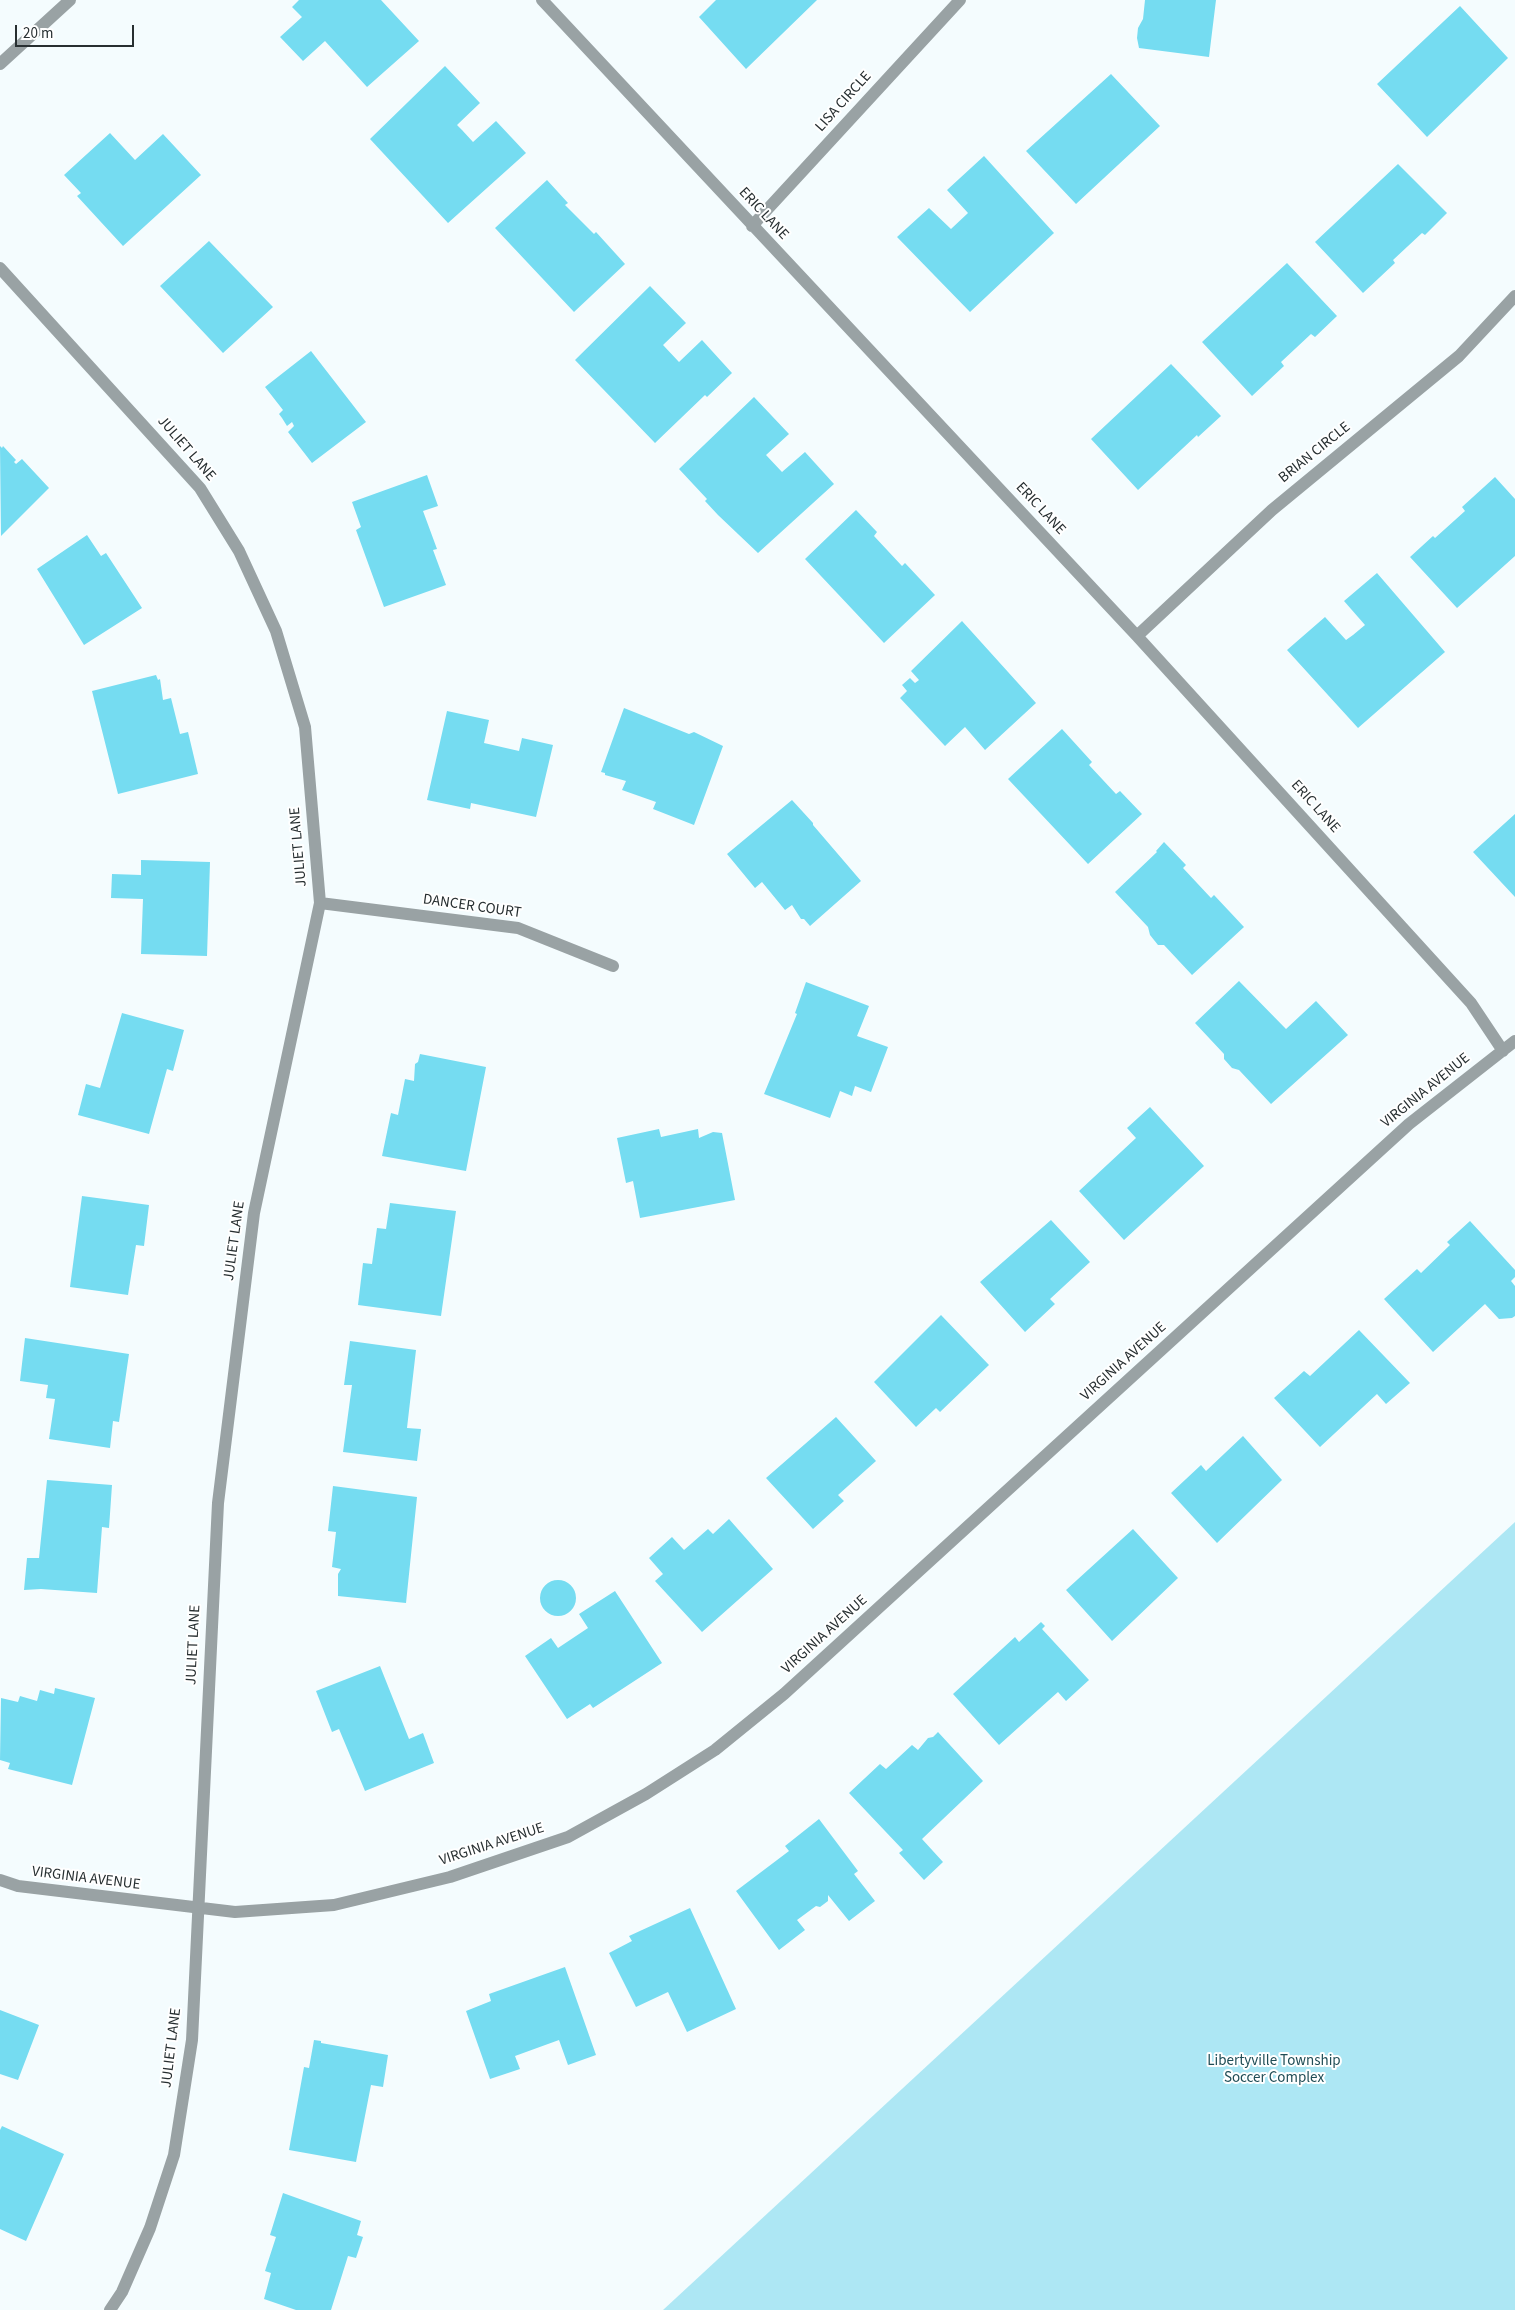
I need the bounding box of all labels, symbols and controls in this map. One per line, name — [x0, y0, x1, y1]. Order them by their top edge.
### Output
scale bar — [18, 15, 136, 47]
text: 20 m — [23, 23, 53, 44]
street label: LISA CIRCLE — [812, 68, 876, 136]
street label: ERIC LANE — [734, 184, 792, 244]
street label: JULIET LANE — [153, 413, 219, 485]
street label: BRIAN CIRCLE — [1276, 419, 1354, 487]
street label: ERIC LANE — [1011, 479, 1069, 539]
street label: ERIC LANE — [1287, 777, 1343, 837]
street label: JULIET LANE — [287, 806, 311, 888]
street label: DANCER COURT — [422, 891, 522, 923]
street label: VIRGINIA AVENUE — [1378, 1050, 1474, 1132]
street label: JULIET LANE — [221, 1200, 249, 1282]
street label: VIRGINIA AVENUE — [1077, 1319, 1171, 1405]
street label: VIRGINIA AVENUE — [778, 1592, 872, 1678]
street label: JULIET LANE — [183, 1605, 205, 1685]
street label: VIRGINIA AVENUE — [437, 1820, 547, 1870]
street label: VIRGINIA AVENUE — [31, 1863, 141, 1895]
street label: JULIET LANE — [158, 2007, 186, 2089]
park label: Libertyville Township Soccer Complex — [1207, 2053, 1341, 2088]

